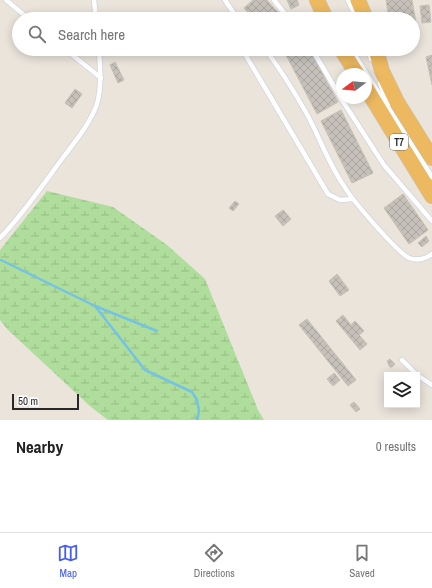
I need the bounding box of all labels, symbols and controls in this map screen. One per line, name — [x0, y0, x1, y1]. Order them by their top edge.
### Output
search box — [12, 12, 420, 56]
icon: search — [26, 23, 48, 45]
text: Search here — [58, 24, 125, 45]
north arrow — [336, 68, 372, 104]
road number: T7 — [390, 134, 408, 150]
map controls — [384, 372, 420, 408]
button: layers — [384, 372, 420, 408]
scale bar — [12, 392, 79, 411]
text: 50 m — [18, 394, 38, 408]
text: Nearby — [16, 435, 63, 458]
text: 0 results — [376, 438, 416, 455]
tab: Map — [57, 542, 79, 580]
tab: Directions — [194, 542, 235, 580]
tab: Saved — [349, 542, 375, 580]

